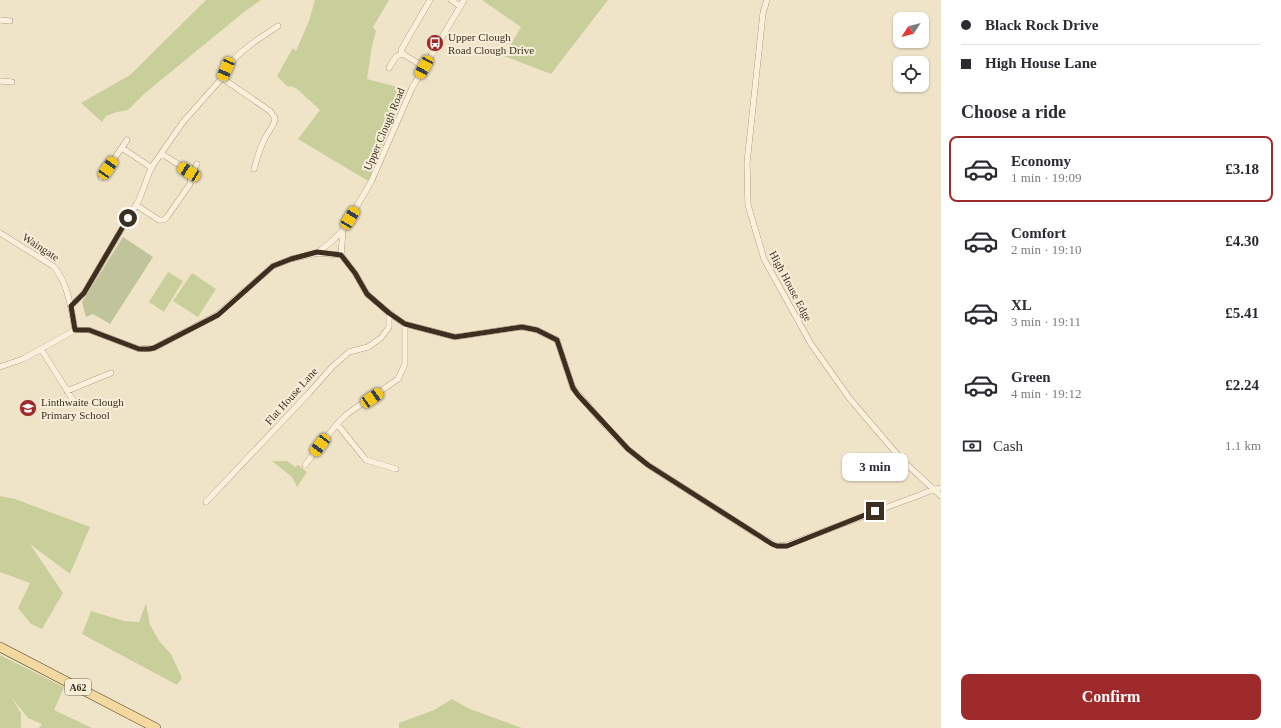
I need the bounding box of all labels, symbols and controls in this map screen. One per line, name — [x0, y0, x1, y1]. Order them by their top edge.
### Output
north arrow — [893, 12, 929, 48]
map controls — [893, 12, 929, 92]
text: Black Rock Drive — [985, 17, 1098, 33]
place label: Upper Clough Road Clough Drive — [448, 31, 534, 56]
bus stop icon: Upper Clough Road Clough Drive — [425, 33, 445, 53]
car — [413, 54, 435, 80]
text: High House Lane — [985, 55, 1097, 71]
car — [216, 56, 236, 82]
button: locate — [893, 56, 929, 92]
street label: Upper Clough Road — [361, 85, 407, 172]
text: Choose a ride — [961, 102, 1066, 122]
icon: car — [963, 151, 999, 187]
text: Economy — [1011, 153, 1071, 169]
car — [96, 155, 120, 181]
car — [176, 161, 202, 183]
text: £3.18 — [1225, 161, 1259, 177]
text: 1 min · 19:09 — [1011, 170, 1081, 185]
car — [339, 205, 361, 231]
route start — [119, 209, 137, 227]
icon: car — [963, 223, 999, 259]
text: Comfort — [1011, 225, 1066, 241]
street label: Waingate — [20, 231, 62, 263]
text: £4.30 — [1225, 233, 1259, 249]
text: 2 min · 19:10 — [1011, 242, 1081, 257]
street label: High House Edge — [767, 249, 815, 323]
icon: car — [963, 295, 999, 331]
text: XL — [1011, 297, 1032, 313]
text: £5.41 — [1225, 305, 1259, 321]
text: 3 min · 19:11 — [1011, 314, 1081, 329]
street label: Flat House Lane — [262, 365, 320, 427]
icon: car — [963, 367, 999, 403]
text: Green — [1011, 369, 1051, 385]
text: £2.24 — [1225, 377, 1259, 393]
car — [359, 386, 385, 410]
text: 4 min · 19:12 — [1011, 386, 1081, 401]
place label: Linthwaite Clough Primary School — [41, 396, 124, 421]
school or university icon: Linthwaite Clough Primary School — [18, 398, 38, 418]
car — [308, 432, 332, 458]
icon: cash — [961, 435, 983, 457]
text: Cash — [993, 438, 1023, 454]
text: 1.1 km — [1225, 438, 1261, 453]
callout: 3 min — [842, 453, 908, 481]
text: 3 min — [859, 459, 891, 474]
route end — [866, 502, 884, 520]
button: Confirm — [961, 674, 1261, 720]
road number: A62 — [65, 679, 91, 695]

